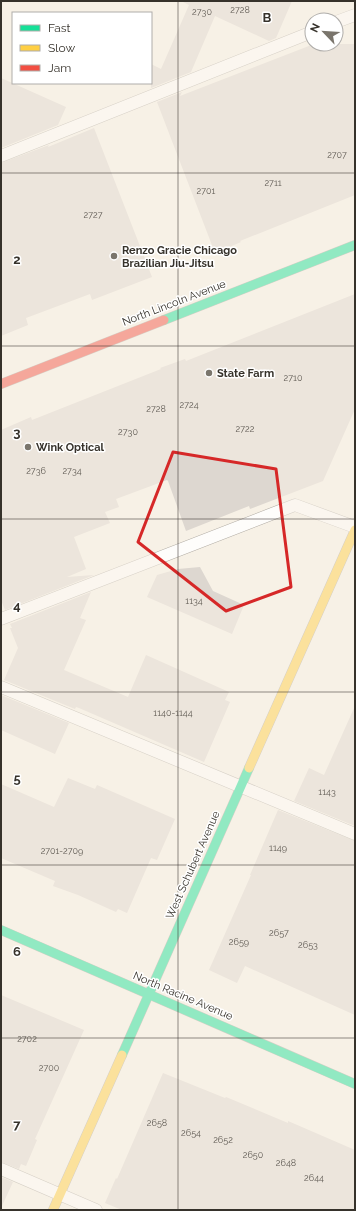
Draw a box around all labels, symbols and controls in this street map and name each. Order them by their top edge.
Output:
house number: 2728 [230,5,250,15]
house number: 2730 [192,7,212,17]
text: B [263,10,272,25]
legend [12,12,152,84]
north arrow [304,12,344,52]
text: Fast [48,21,71,35]
text: N [308,21,323,35]
text: Slow [48,41,75,55]
text: Jam [48,61,71,75]
house number: 2707 [327,150,347,160]
house number: 2711 [264,178,282,188]
house number: 2701 [197,186,216,196]
house number: 2727 [83,210,103,220]
place label: Renzo Gracie Chicago Brazilian Jiu-Jitsu [122,244,237,270]
marker: Renzo Gracie Chicago Brazilian Jiu-Jitsu [109,251,119,261]
text: 2 [13,252,21,267]
street label: North Lincoln Avenue [120,277,228,329]
place label: State Farm [217,367,274,380]
marker: State Farm [204,368,214,378]
house number: 2710 [284,373,303,383]
house number: 2724 [179,400,199,410]
house number: 2728 [146,404,166,414]
house number: 2722 [236,424,255,434]
text: 3 [13,425,21,440]
house number: 2730 [118,427,138,437]
place label: Wink Optical [36,441,105,454]
marker: Wink Optical [23,442,33,452]
house number: 2736 [26,466,46,476]
house number: 2734 [62,466,82,476]
house number: 1134 [185,596,203,606]
text: 4 [13,598,21,613]
house number: 1140-1144 [153,708,193,718]
text: 5 [13,771,21,786]
house number: 1143 [318,787,336,797]
street label: West Schubert Avenue [163,809,223,921]
house number: 1149 [269,843,287,853]
house number: 2701-2709 [41,846,83,856]
house number: 2657 [269,928,289,938]
house number: 2659 [229,937,249,947]
house number: 2653 [298,940,318,950]
text: 6 [13,944,21,959]
street label: North Racine Avenue [131,969,235,1023]
house number: 2702 [17,1034,37,1044]
house number: 2700 [39,1063,60,1073]
text: 7 [13,1117,21,1132]
house number: 2658 [147,1118,167,1128]
house number: 2654 [181,1128,201,1138]
house number: 2652 [213,1135,233,1145]
house number: 2650 [243,1150,264,1160]
house number: 2648 [276,1158,296,1168]
house number: 2644 [304,1173,324,1183]

